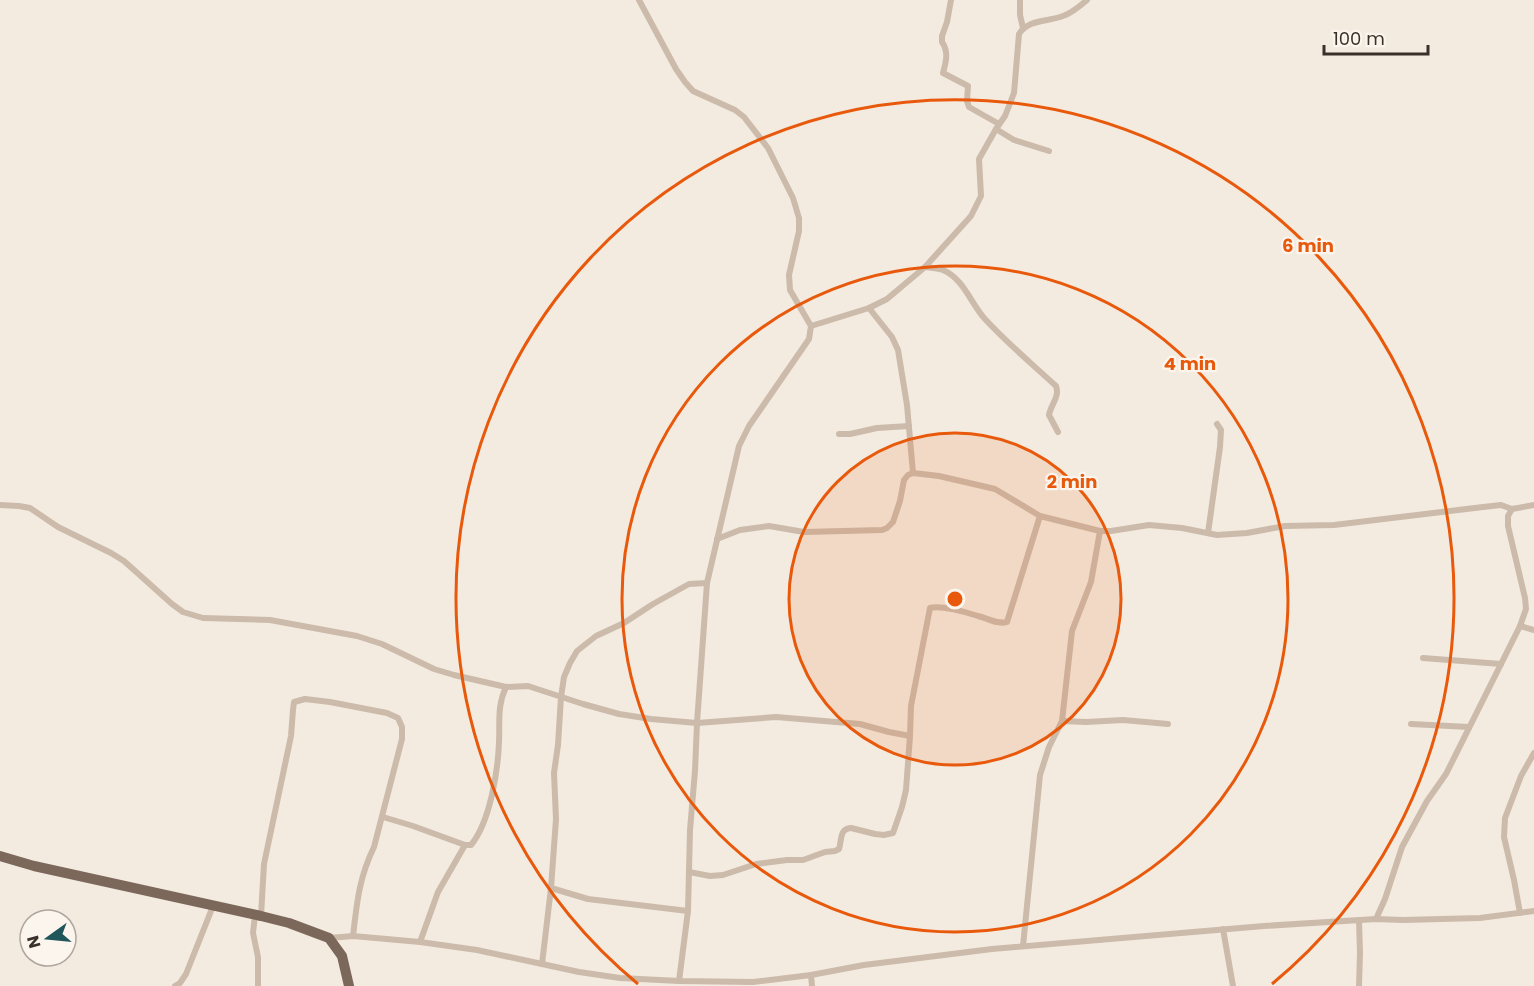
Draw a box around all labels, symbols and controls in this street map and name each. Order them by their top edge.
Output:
scale bar [1324,18,1428,56]
text: 100 m [1333,26,1385,51]
text: 6 min [1282,233,1334,258]
text: 4 min [1164,351,1216,376]
text: 2 min [1047,469,1097,494]
centre of rings [945,589,965,609]
north arrow [18,908,78,968]
text: N [21,933,47,951]

